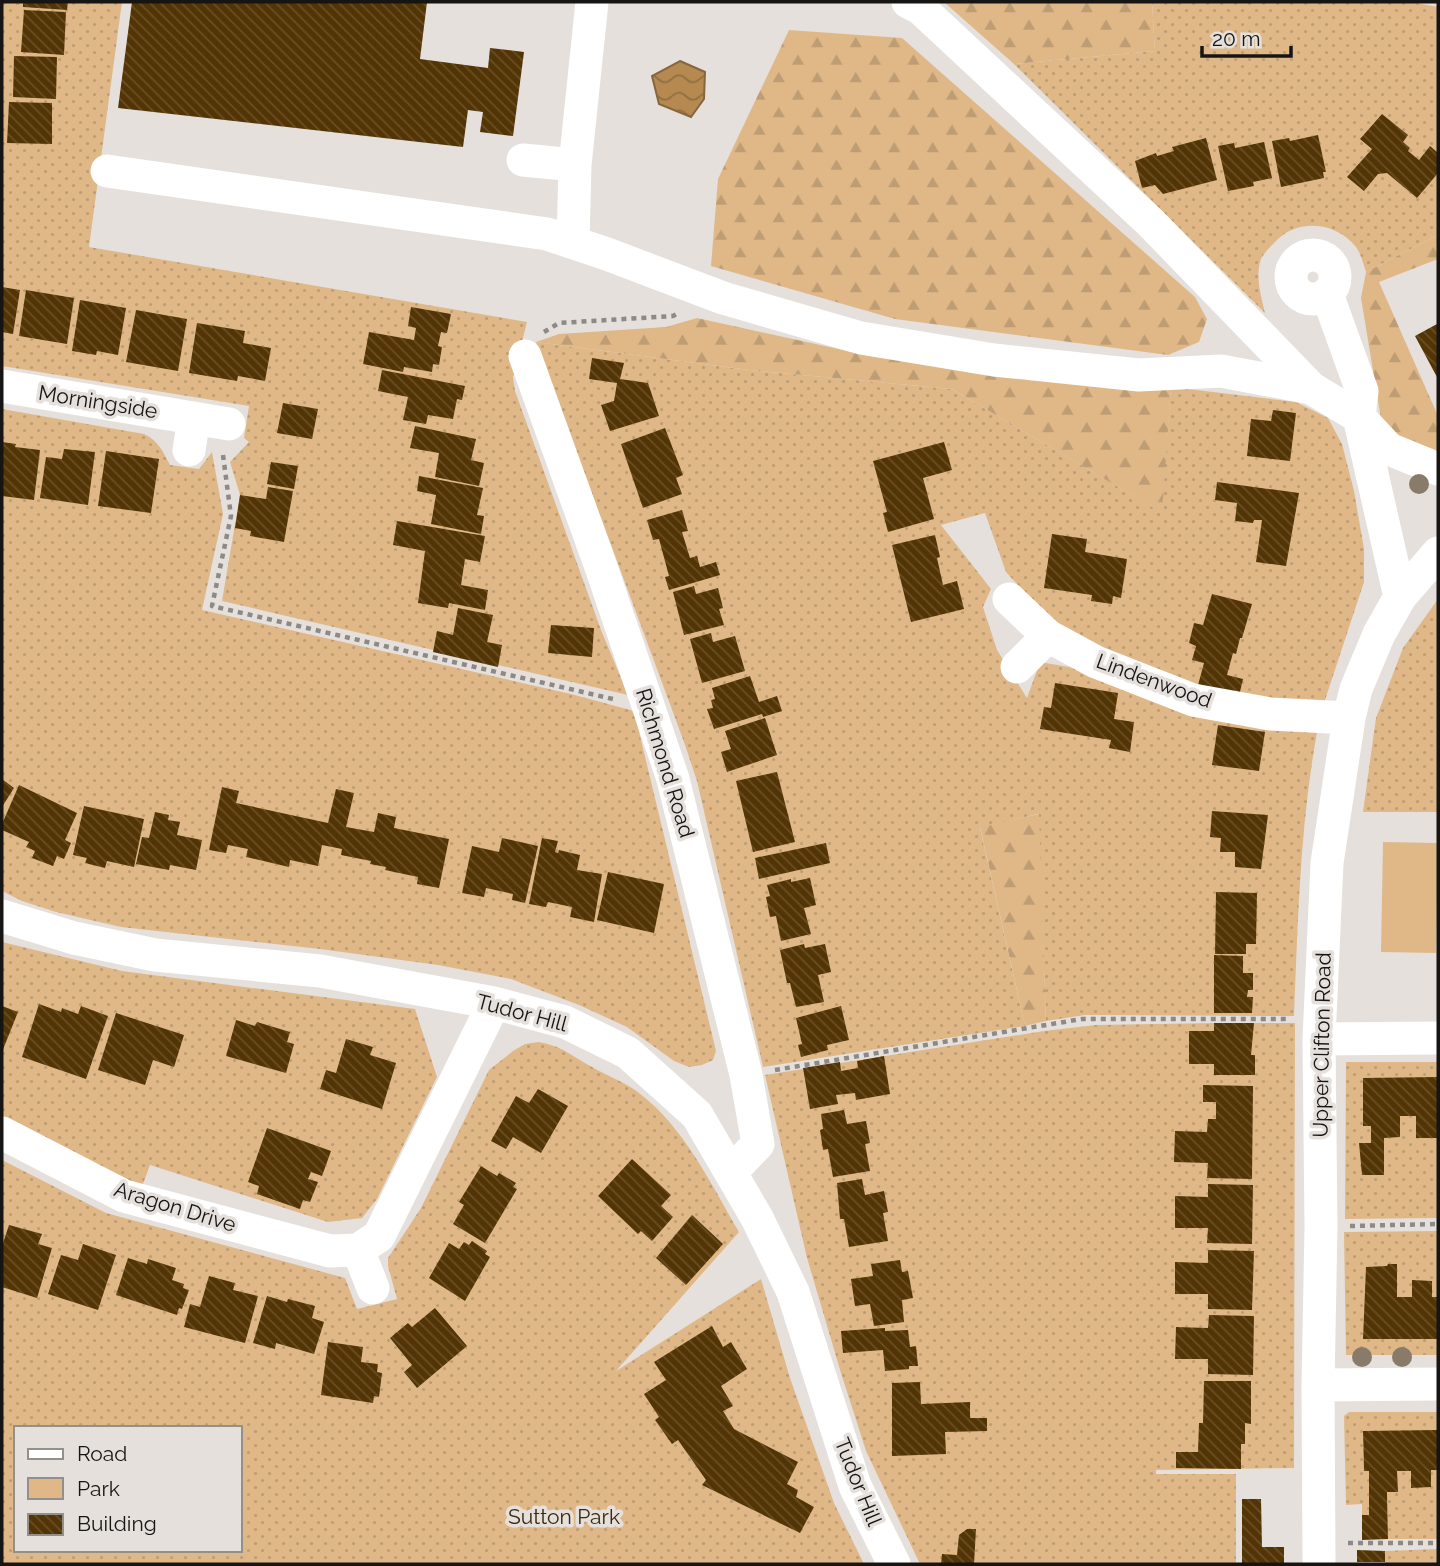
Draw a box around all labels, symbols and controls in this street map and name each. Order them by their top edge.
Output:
scale bar [1202,14,1291,58]
text: 20 m [1212,26,1260,51]
street label: Morningside [37,380,159,423]
street label: Lindenwood [1093,648,1215,713]
street label: Richmond Road [631,685,700,841]
street label: Upper Clifton Road [1307,952,1336,1138]
street label: Tudor Hill [474,988,570,1037]
street label: Aragon Drive [111,1176,239,1237]
legend [14,1426,242,1552]
street label: Tudor Hill [829,1434,888,1530]
text: Road [77,1441,127,1466]
text: Park [77,1476,120,1501]
park label: Sutton Park [508,1504,620,1529]
text: Building [77,1511,157,1536]

